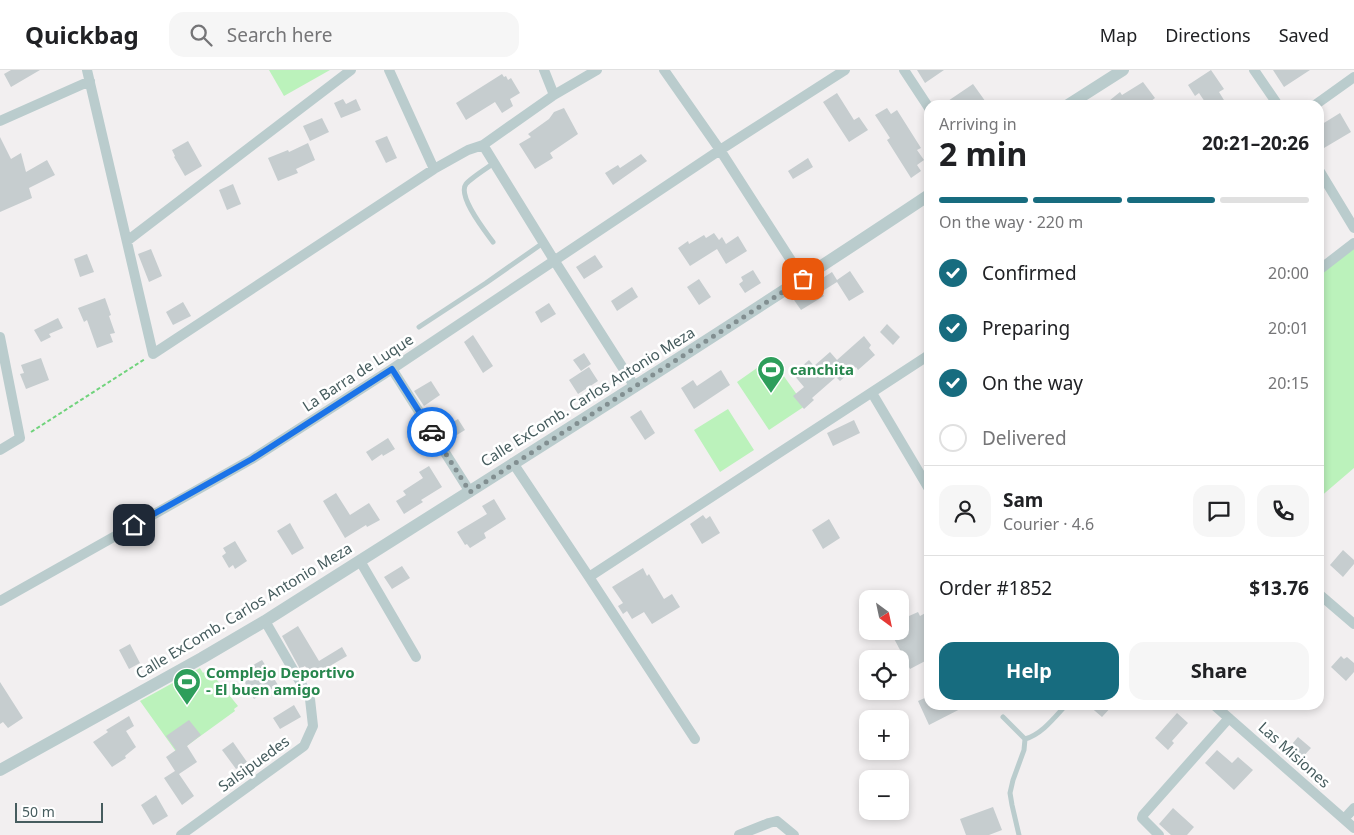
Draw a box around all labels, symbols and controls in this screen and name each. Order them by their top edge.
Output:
search box [169,12,519,57]
text: Quickbag [25,18,139,51]
icon: search [187,21,215,49]
text: Search here [227,22,332,48]
text: Map [1100,23,1137,47]
text: Directions [1165,23,1251,47]
text: Saved [1279,23,1329,47]
text: Arriving in [939,113,1017,135]
text: 20:21–20:26 [1202,130,1309,156]
text: 2 min [939,132,1027,175]
text: On the way · 220 m [939,211,1083,233]
pin [782,258,824,300]
icon: check [939,259,967,287]
text: Confirmed [982,260,1077,286]
text: 20:00 [1268,262,1309,284]
icon: bag [789,265,817,293]
icon: check [939,314,967,342]
text: Preparing [982,315,1070,341]
text: 20:01 [1268,317,1309,339]
street label: Calle ExComb. Carlos Antonio Meza [477,322,698,471]
street label: La Barra de Luque [298,329,417,416]
sports icon: canchita [756,355,786,394]
place label: canchita [790,359,854,379]
icon: check [939,369,967,397]
text: On the way [982,370,1083,396]
text: 20:15 [1268,372,1309,394]
courier [407,407,457,457]
icon: car [418,418,446,446]
text: Delivered [982,425,1067,451]
button: person [939,485,991,537]
button: chat [1193,485,1245,537]
button: phone [1257,485,1309,537]
text: Sam [1003,487,1043,513]
pin [113,504,155,546]
icon: home [120,511,148,539]
text: Courier · 4.6 [1003,513,1094,535]
street label: Calle ExComb. Carlos Antonio Meza [132,537,355,683]
text: Order #1852 [939,575,1052,601]
text: $13.76 [1249,575,1309,601]
north arrow [859,590,909,640]
map controls [859,590,909,820]
button: Help [939,642,1119,700]
button: Share [1129,642,1309,700]
button: locate [859,650,909,700]
place label: Complejo Deportivo - El buen amigo [206,662,355,699]
sports icon: Complejo Deportivo - El buen amigo [172,667,202,706]
button: + [859,710,909,760]
street label: Las Misiones [1255,717,1335,792]
street label: Salsipuedes [214,731,293,796]
button: − [859,770,909,820]
scale bar [15,800,102,823]
text: 50 m [22,802,55,821]

